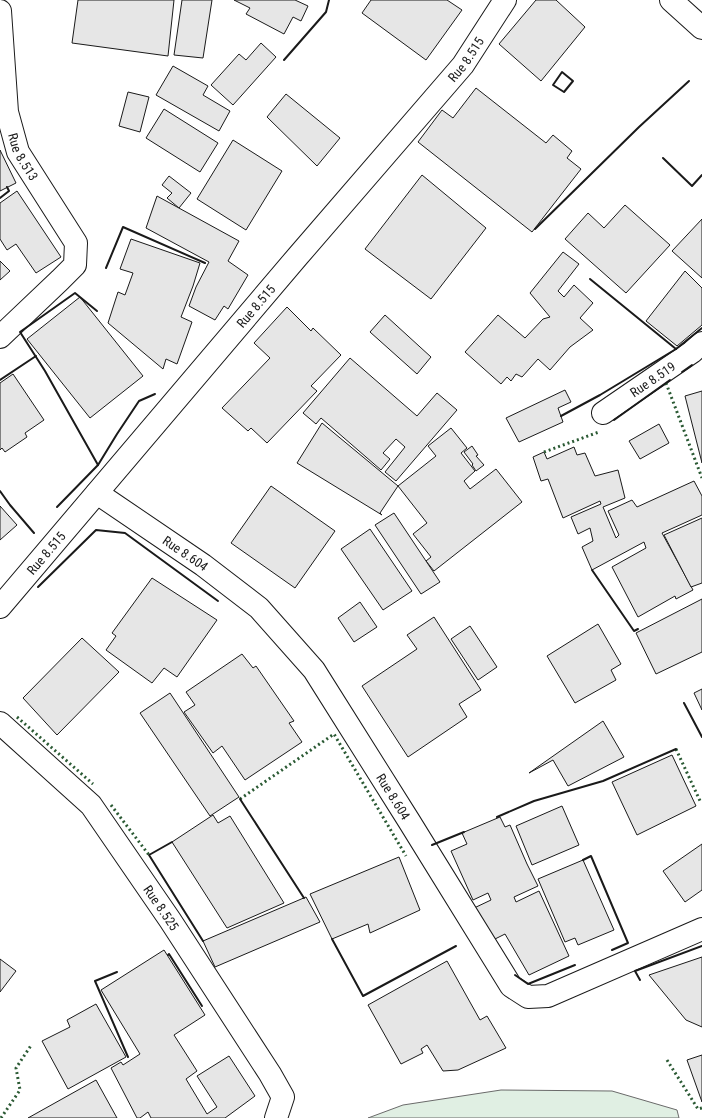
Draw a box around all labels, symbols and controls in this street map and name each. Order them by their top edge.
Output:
street label: Rue 8.515 [445,34,487,85]
street label: Rue 8.513 [6,131,42,183]
street label: Rue 8.515 [233,281,278,330]
street label: Rue 8.519 [627,358,678,400]
street label: Rue 8.515 [24,528,68,577]
street label: Rue 8.604 [160,532,212,574]
street label: Rue 8.604 [374,771,414,823]
street label: Rue 8.525 [141,882,182,933]

